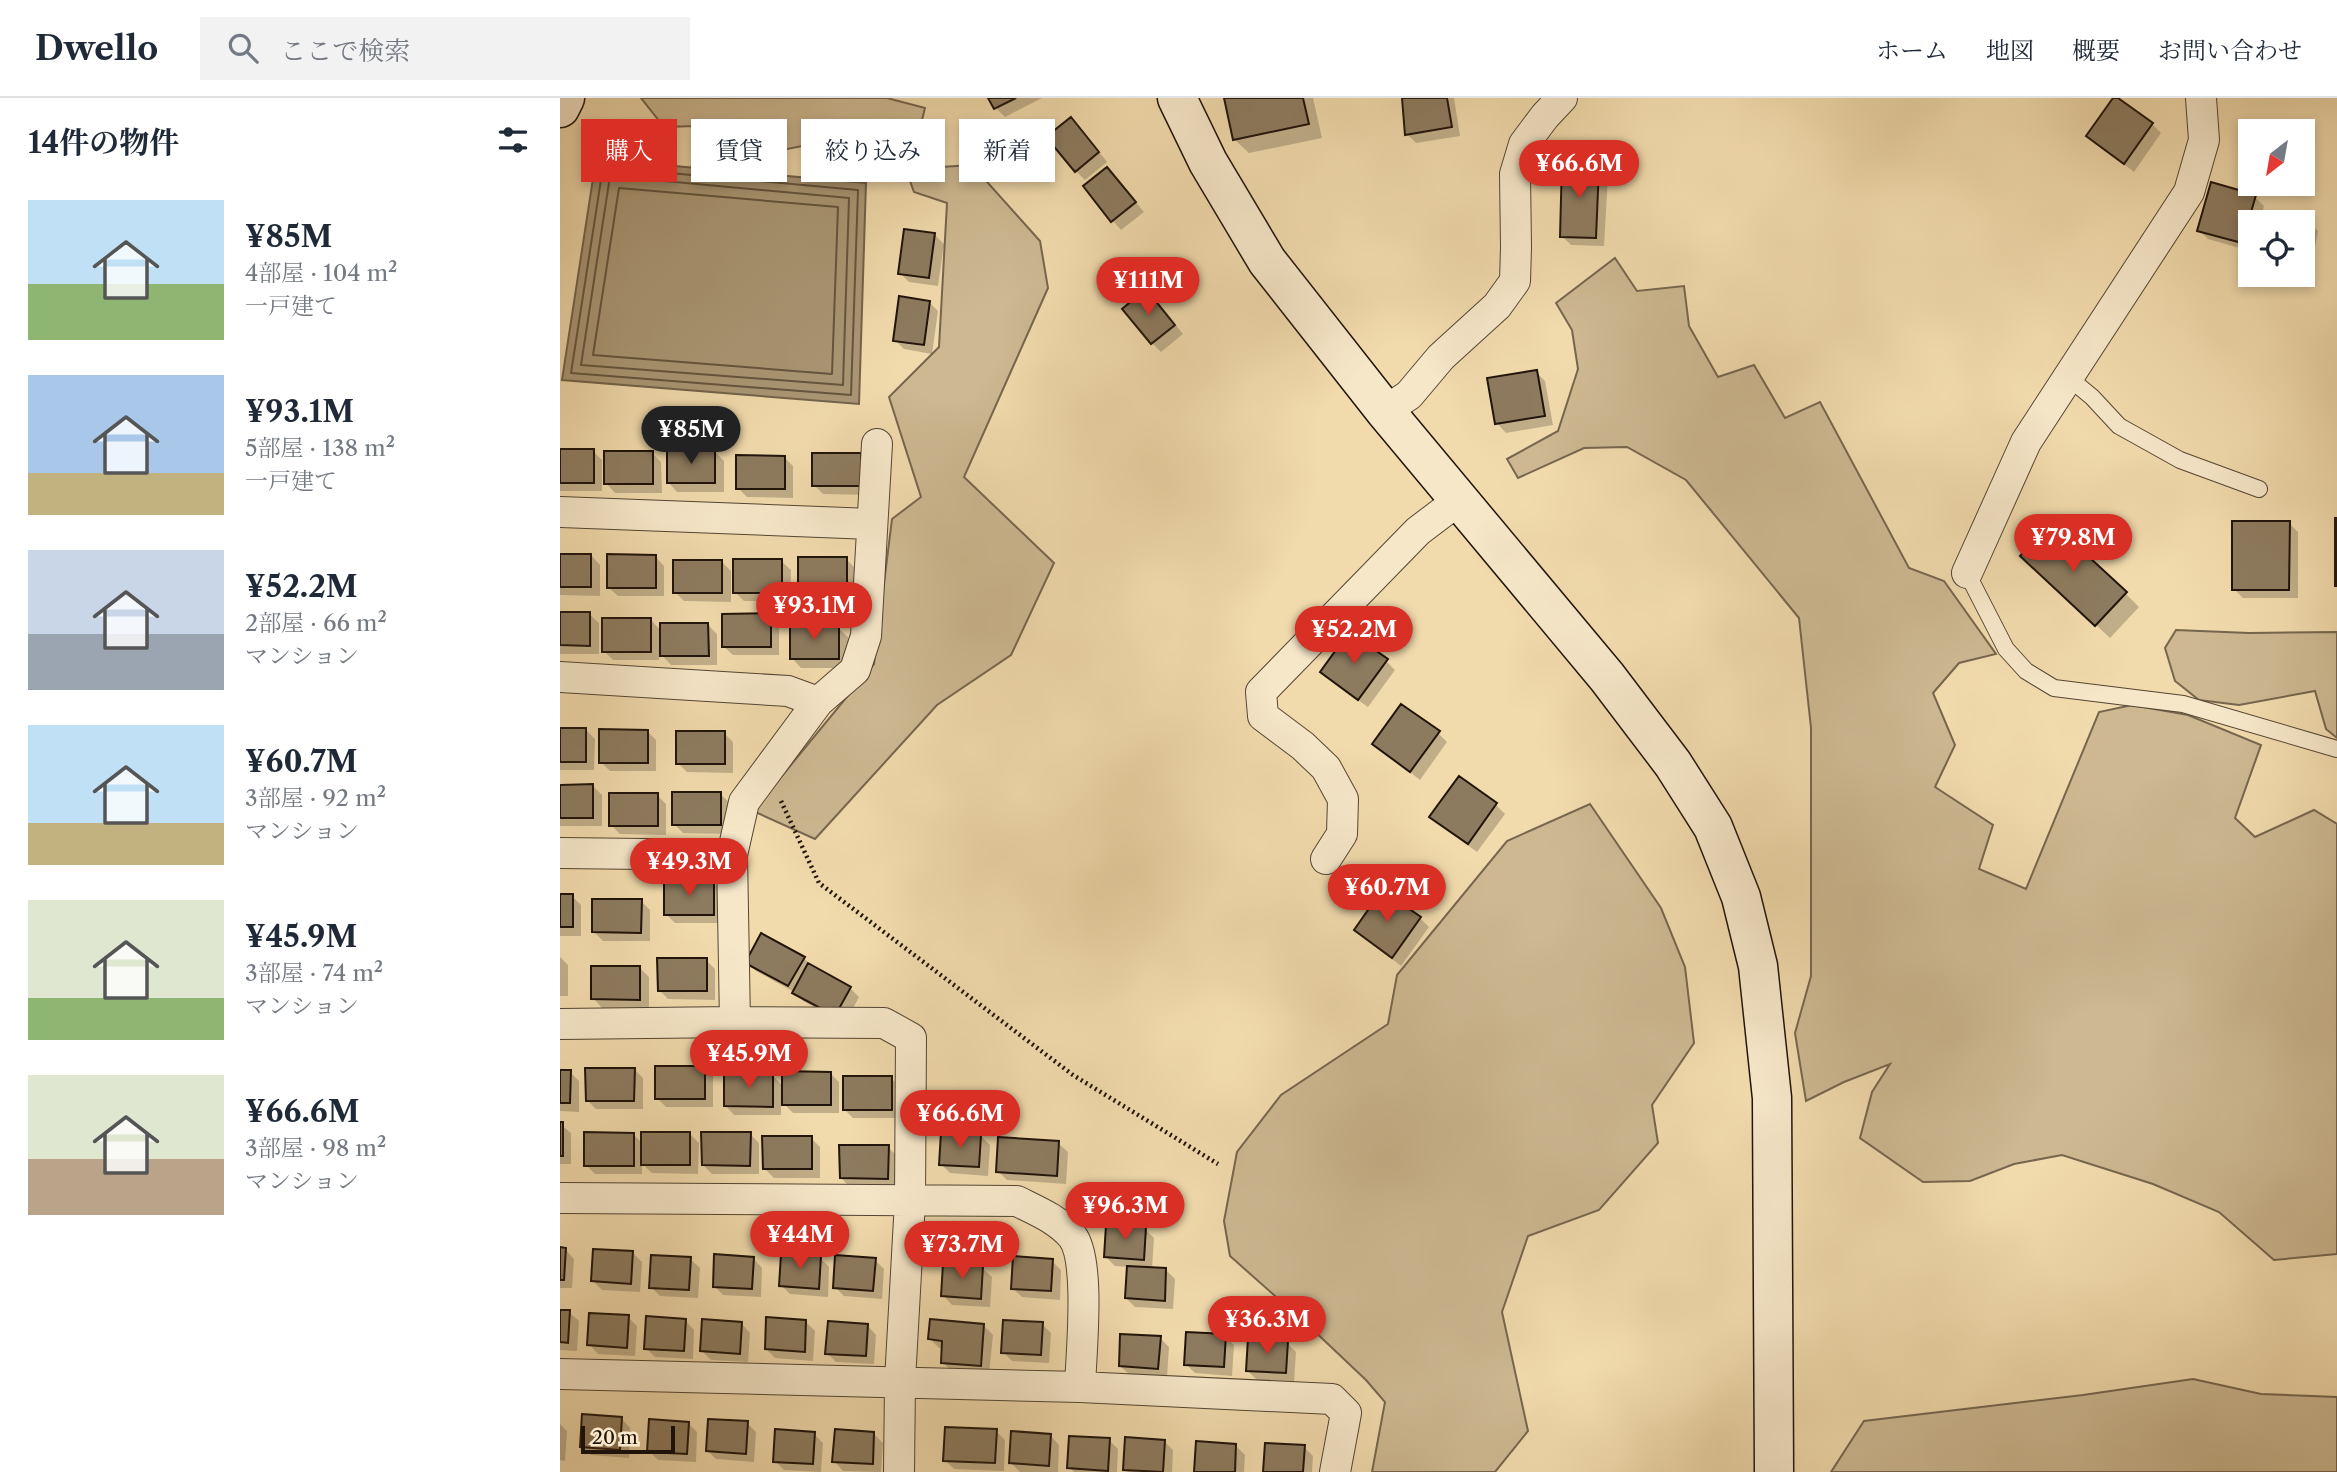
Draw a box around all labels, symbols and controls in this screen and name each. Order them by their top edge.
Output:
search box [200,17,690,80]
text: Dwello [35,28,158,69]
icon: search [224,29,262,67]
text: ここで検索 [280,35,410,67]
text: ホーム [1876,36,1948,65]
text: 地図 [1986,36,2034,65]
text: 概要 [2072,36,2120,65]
text: お問い合わせ [2158,36,2302,65]
chip: 購入 [581,119,677,182]
chip: 賃貸 [691,119,787,182]
chip: 絞り込み [801,119,945,182]
chip: 新着 [959,119,1055,182]
north arrow [2238,119,2315,196]
map controls [2238,119,2315,287]
icon: filters [494,121,532,159]
text: 14件の物件 [28,124,179,161]
pin: ¥66.6M [1522,140,1636,200]
text: ¥66.6M [1535,149,1623,177]
button: locate [2238,210,2315,287]
text: ¥85M [245,218,332,255]
icon: home [84,228,168,312]
pin: ¥111M [1099,258,1197,317]
text: 4部屋 · 104 m² [245,259,398,287]
text: ¥111M [1112,266,1184,294]
text: 一戸建て [245,292,337,320]
text: ¥93.1M [245,393,354,430]
icon: home [84,403,168,487]
pin: ¥85M [650,406,732,466]
text: ¥85M [657,415,725,443]
text: 5部屋 · 138 m² [245,434,395,462]
text: 一戸建て [245,467,337,495]
pin: ¥79.8M [2016,514,2130,574]
text: ¥79.8M [2030,523,2116,551]
text: ¥52.2M [245,568,358,605]
icon: home [84,578,168,662]
pin: ¥93.1M [757,582,871,642]
text: ¥93.1M [772,591,856,619]
pin: ¥52.2M [1297,606,1411,666]
text: 2部屋 · 66 m² [245,609,387,637]
text: ¥52.2M [1311,615,1397,643]
text: マンション [245,642,359,670]
text: ¥60.7M [245,743,358,780]
icon: home [84,753,168,837]
text: 3部屋 · 92 m² [245,784,386,812]
text: マンション [245,817,359,845]
pin: ¥49.3M [632,838,746,898]
text: ¥49.3M [646,847,732,875]
pin: ¥60.7M [1330,864,1444,924]
text: ¥60.7M [1344,873,1430,901]
text: ¥45.9M [245,918,357,955]
icon: home [84,928,168,1012]
text: 3部屋 · 74 m² [245,959,383,987]
text: マンション [245,992,359,1020]
pin: ¥45.9M [692,1030,806,1090]
text: ¥45.9M [706,1039,792,1067]
pin: ¥66.6M [903,1090,1017,1150]
text: ¥66.6M [245,1093,360,1130]
text: ¥66.6M [916,1099,1004,1127]
icon: home [84,1103,168,1187]
text: 3部屋 · 98 m² [245,1134,386,1162]
text: マンション [245,1167,359,1195]
pin: ¥96.3M [1068,1182,1182,1242]
text: ¥96.3M [1081,1191,1169,1219]
pin: ¥44M [759,1212,841,1271]
text: ¥44M [766,1220,834,1248]
pin: ¥73.7M [905,1222,1019,1281]
text: ¥73.7M [920,1230,1004,1258]
pin: ¥36.3M [1210,1296,1324,1356]
text: ¥36.3M [1224,1305,1310,1333]
scale bar [581,1423,676,1455]
text: 20 m [592,1426,638,1449]

